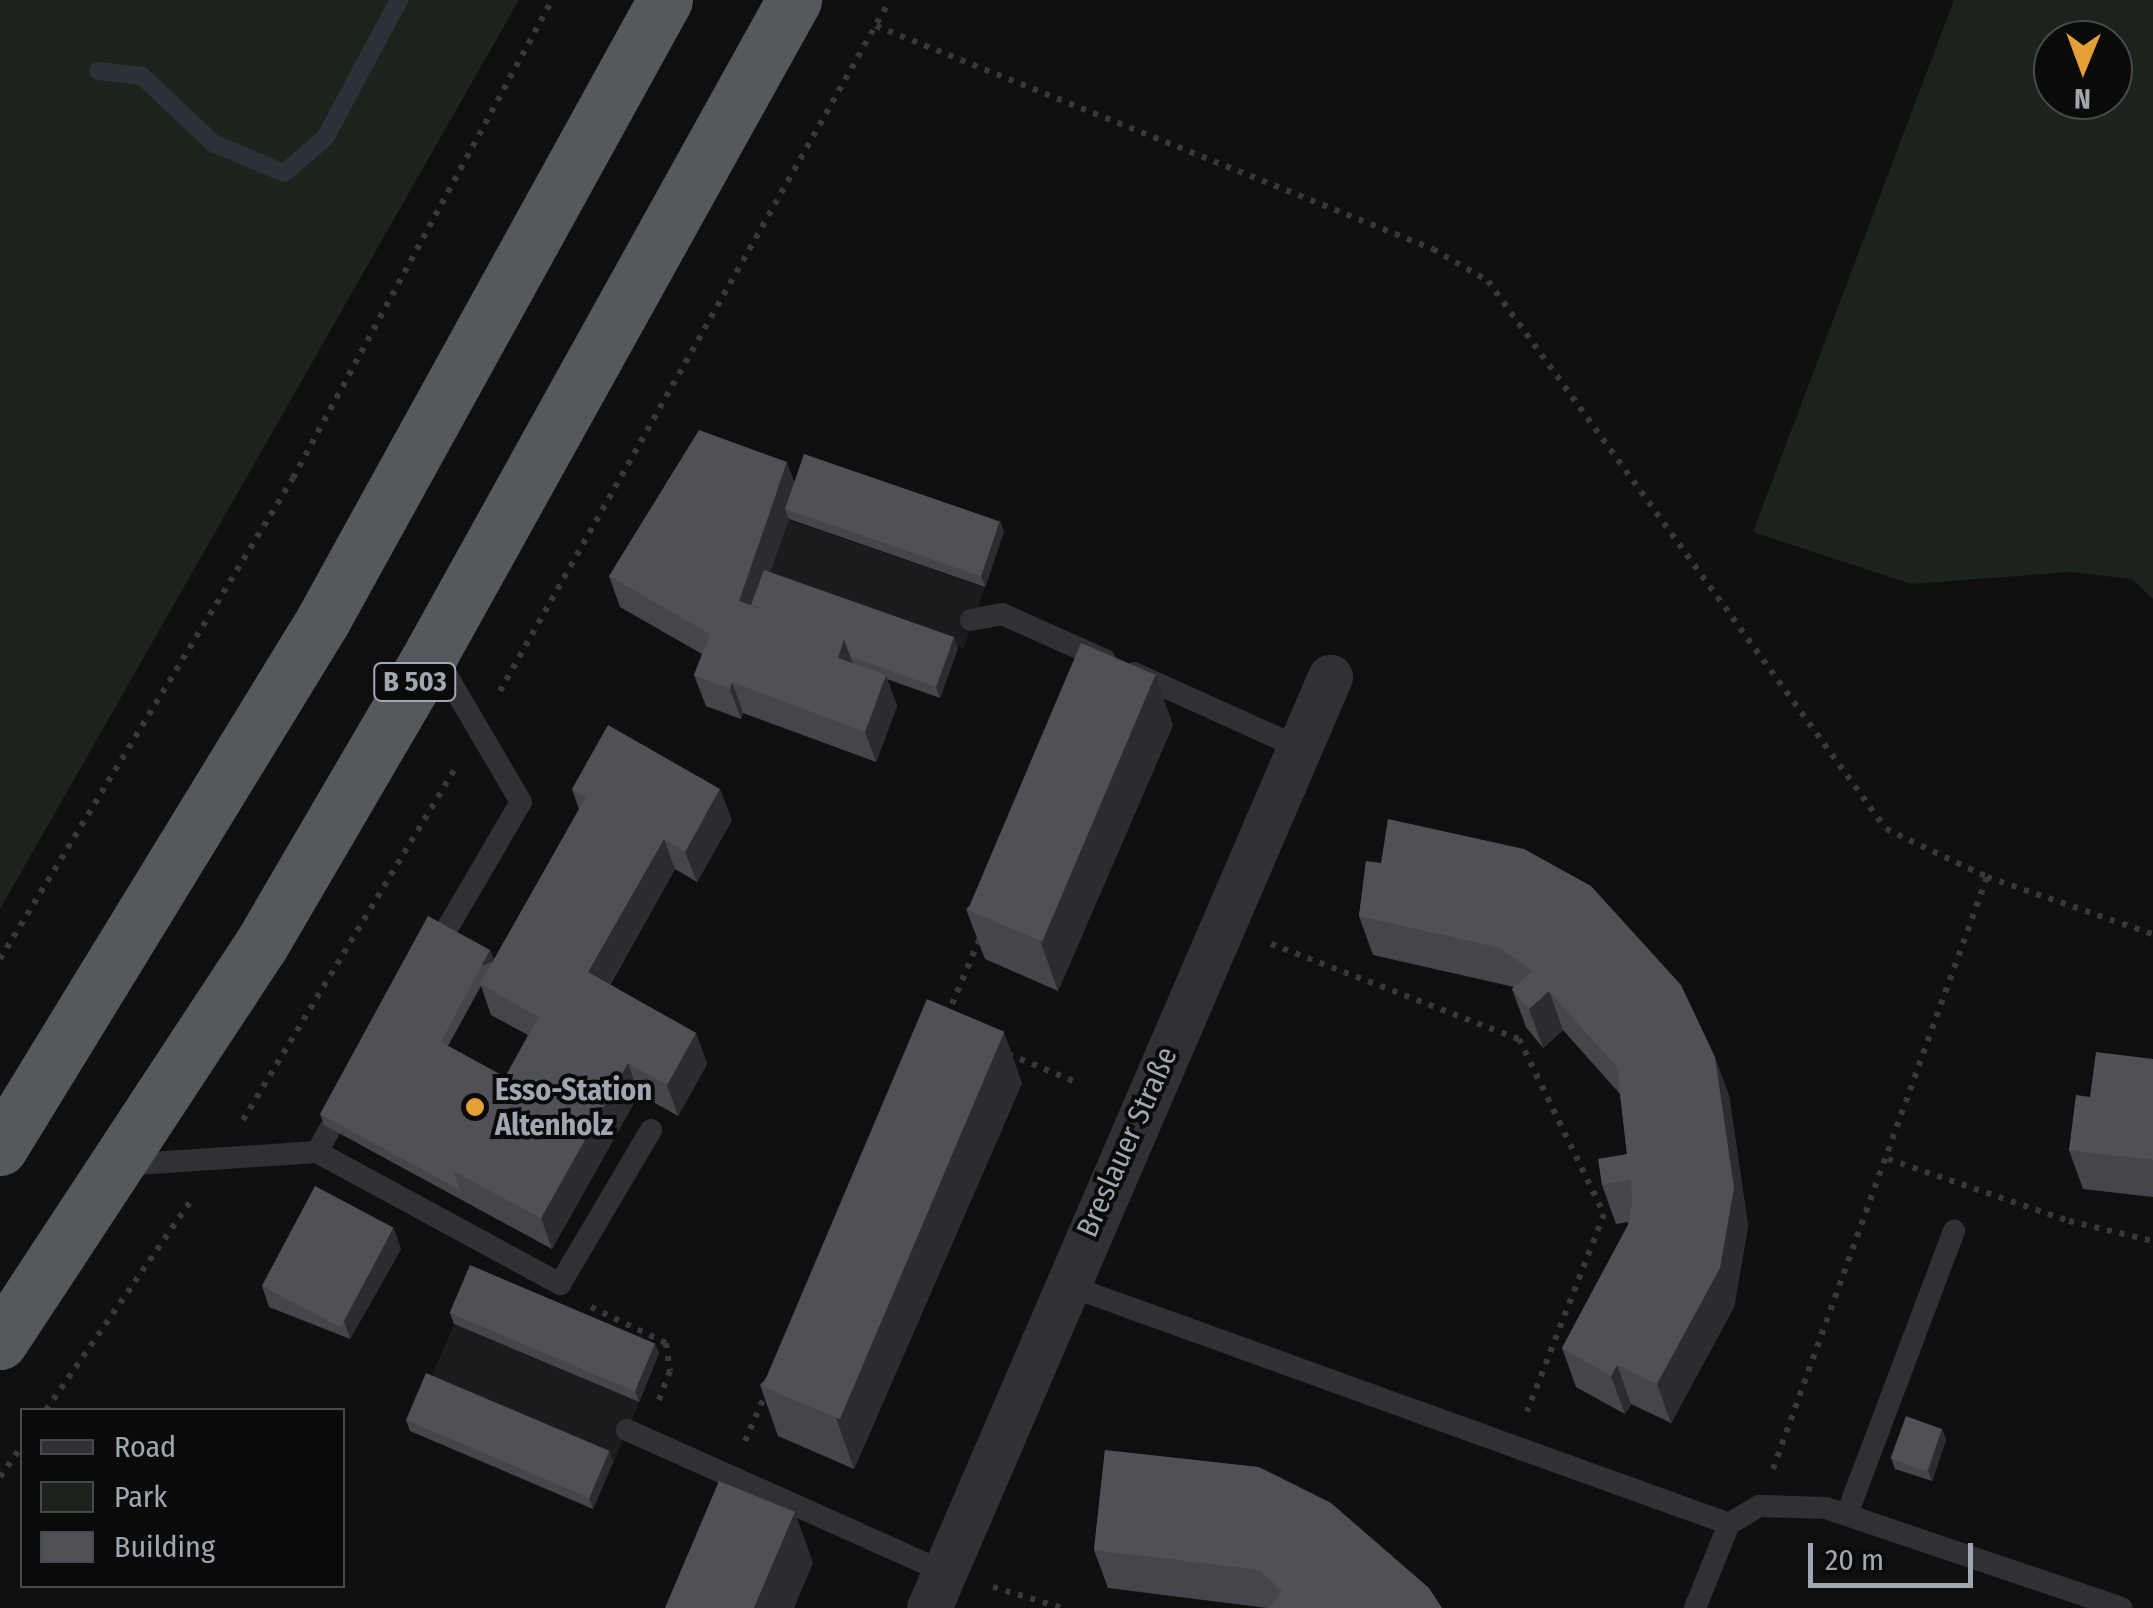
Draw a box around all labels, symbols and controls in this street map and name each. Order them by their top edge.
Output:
north arrow [2033,20,2133,120]
text: N [2074,82,2091,115]
road number: B 503 [372,659,458,705]
street label: Breslauer Straße [1069,1042,1185,1242]
place label: Esso-Station Altenholz [495,1072,652,1142]
marker: Esso-Station Altenholz [464,1096,486,1118]
legend [20,1408,345,1588]
text: Road [114,1429,176,1465]
text: Park [114,1479,167,1515]
scale bar [1813,1523,1978,1585]
text: Building [114,1529,215,1565]
text: 20 m [1825,1542,1884,1578]

